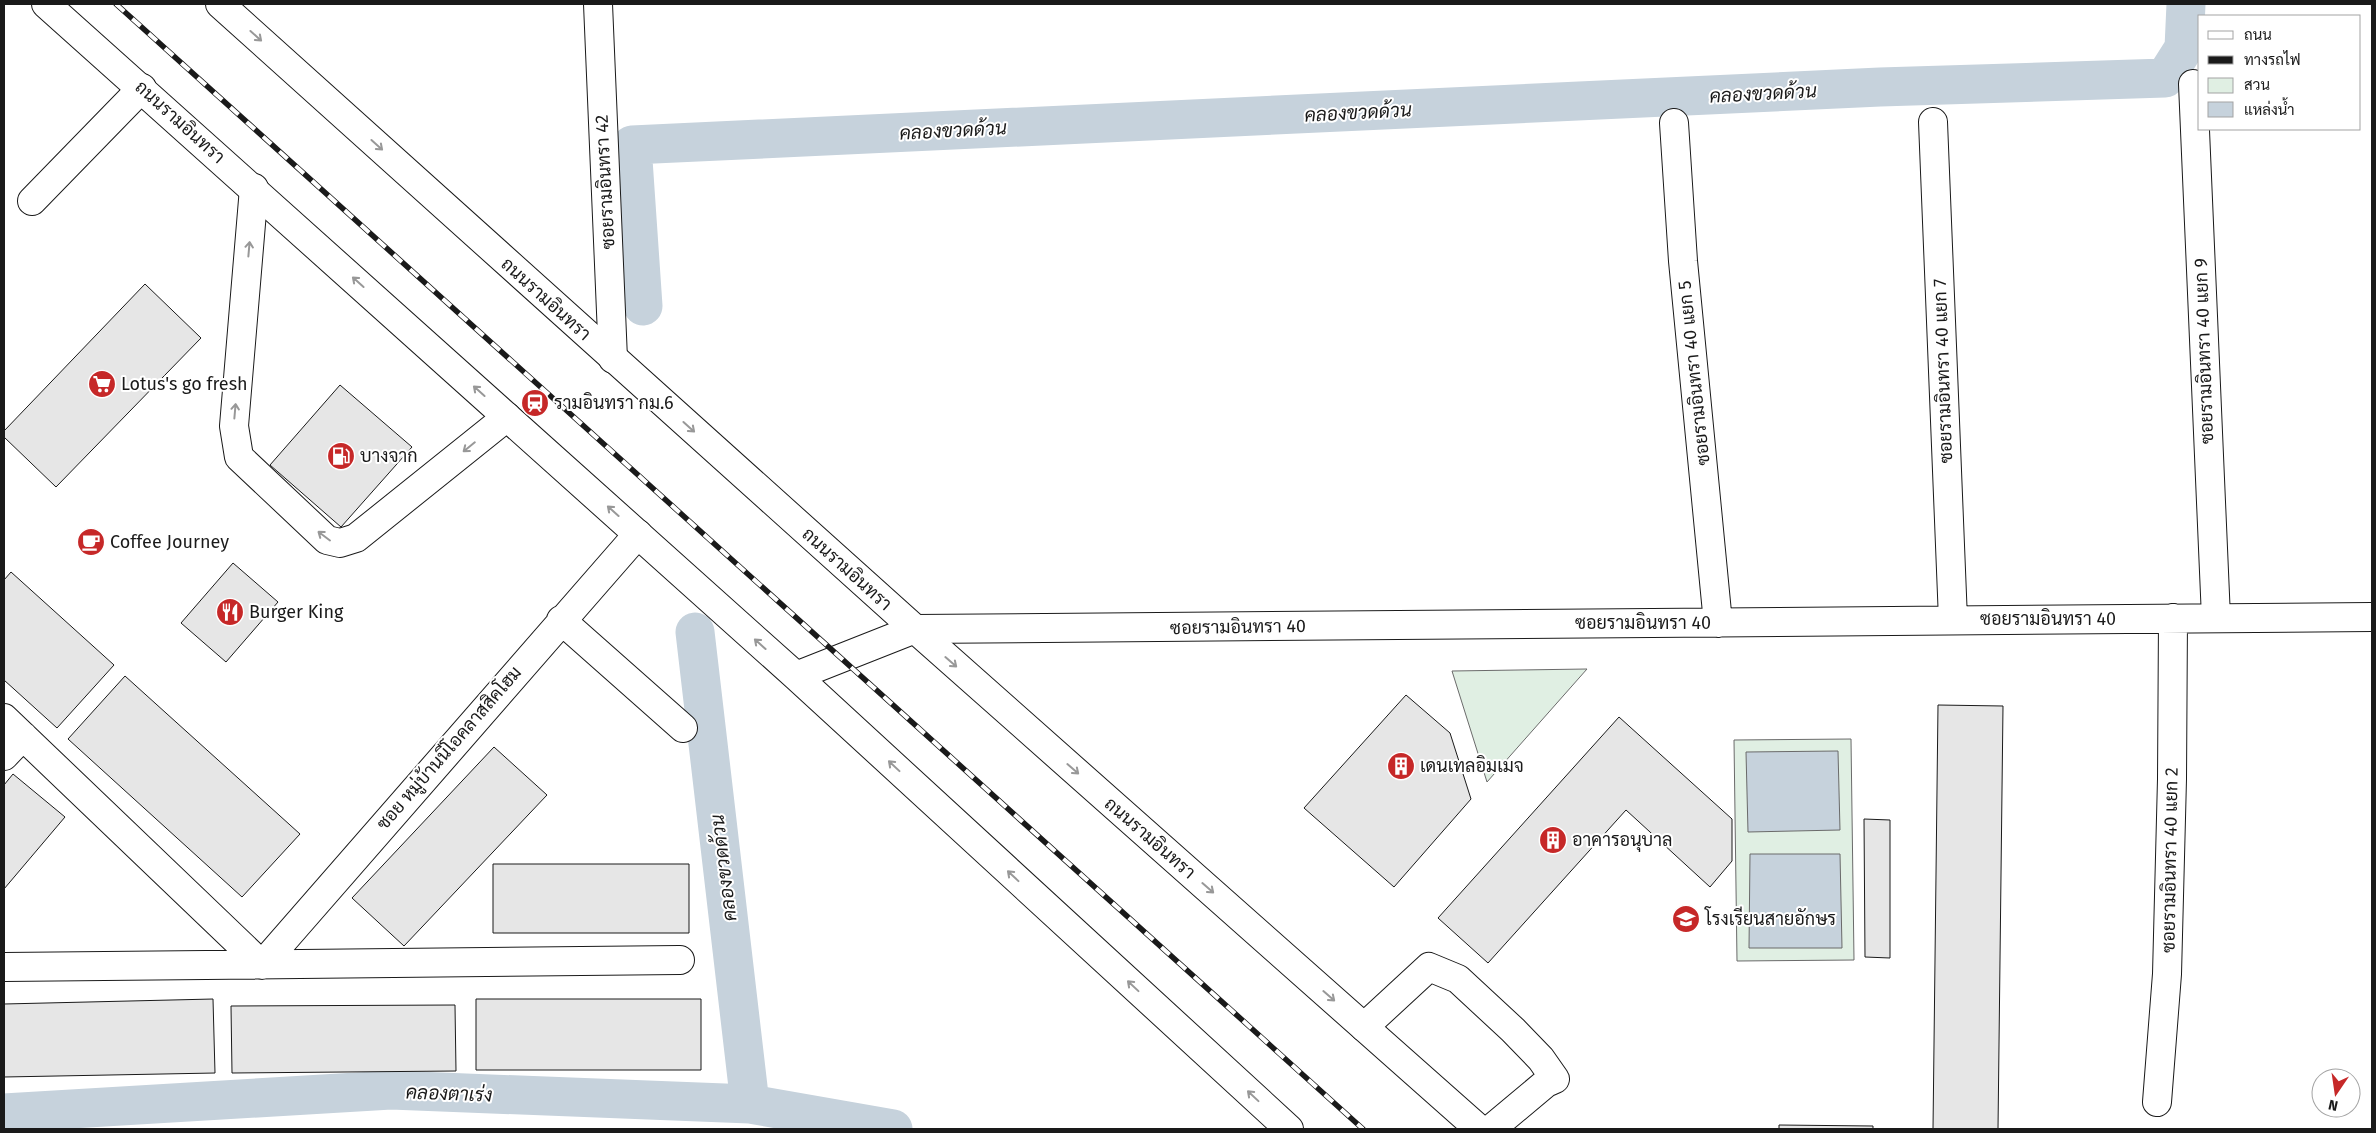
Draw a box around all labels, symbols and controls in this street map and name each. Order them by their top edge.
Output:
legend [2198,15,2361,130]
text: ถนน [2244,26,2272,44]
one-way arrow [249,30,262,42]
text: ทางรถไฟ [2244,50,2301,69]
street label: ถนนรามอินทรา [131,76,229,168]
text: สวน [2244,76,2270,94]
water label: คลองขวดด้วน [1709,79,1817,108]
text: แหล่งน้ำ [2244,97,2295,119]
water label: คลองขวดด้วน [1304,98,1412,127]
street label: ซอยรามอินทรา 42 [590,114,620,250]
water label: คลองขวดด้วน [899,116,1007,145]
one-way arrow [370,140,383,151]
one-way arrow [244,241,254,257]
street label: ถนนรามอินทรา [497,253,595,345]
street label: ซอยรามอินทรา 40 แยก 9 [2190,258,2218,444]
one-way arrow [352,276,365,288]
street label: ซอยรามอินทรา 40 แยก 7 [1929,278,1957,464]
street label: ซอยรามอินทรา 40 แยก 5 [1673,279,1715,467]
supermarket icon: Lotus's go fresh [87,369,117,399]
place label: Lotus's go fresh [121,373,248,395]
one-way arrow [473,385,486,397]
station icon: รามอินทรา กม.6 [520,388,550,418]
place label: รามอินทรา กม.6 [554,392,674,414]
one-way arrow [231,403,240,419]
one-way arrow [682,421,695,433]
fuel station icon: บางจาก [326,441,356,471]
one-way arrow [463,441,476,452]
place label: บางจาก [360,445,418,467]
one-way arrow [606,506,619,517]
street label: ถนนรามอินทรา [798,523,896,615]
cafe icon: Coffee Journey [76,527,106,557]
place label: Coffee Journey [110,531,229,553]
one-way arrow [317,531,331,541]
restaurant icon: Burger King [215,597,245,627]
place label: Burger King [249,601,344,623]
street label: ซอยรามอินทรา 40 [1980,608,2116,630]
street label: ซอยรามอินทรา 40 [1575,612,1711,634]
street label: ซอยรามอินทรา 40 [1170,615,1306,639]
one-way arrow [753,638,766,650]
one-way arrow [945,656,958,667]
street label: ซอย หมู่บ้านนีโอคลาสสิคโฮม [370,660,528,836]
building icon: เดนเทลอิมเมจ [1386,751,1416,781]
place label: เดนเทลอิมเมจ [1420,755,1524,777]
one-way arrow [887,761,900,772]
one-way arrow [1066,763,1079,775]
street label: ซอยรามอินทรา 40 แยก 2 [2157,767,2183,953]
street label: ถนนรามอินทรา [1100,793,1200,883]
water label: คลองขวดด้วน [706,813,741,923]
building icon: อาคารอนุบาล [1538,825,1568,855]
place label: อาคารอนุบาล [1572,829,1672,852]
one-way arrow [1007,870,1020,882]
one-way arrow [1201,883,1214,894]
school or university icon: โรงเรียนสายอักษร [1671,904,1701,934]
place label: โรงเรียนสายอักษร [1704,906,1836,930]
one-way arrow [1127,980,1139,992]
one-way arrow [1323,990,1336,1002]
north arrow [2311,1068,2361,1118]
water label: คลองตาเร่ง [405,1080,493,1107]
one-way arrow [1246,1090,1259,1102]
text: N [2327,1096,2340,1115]

